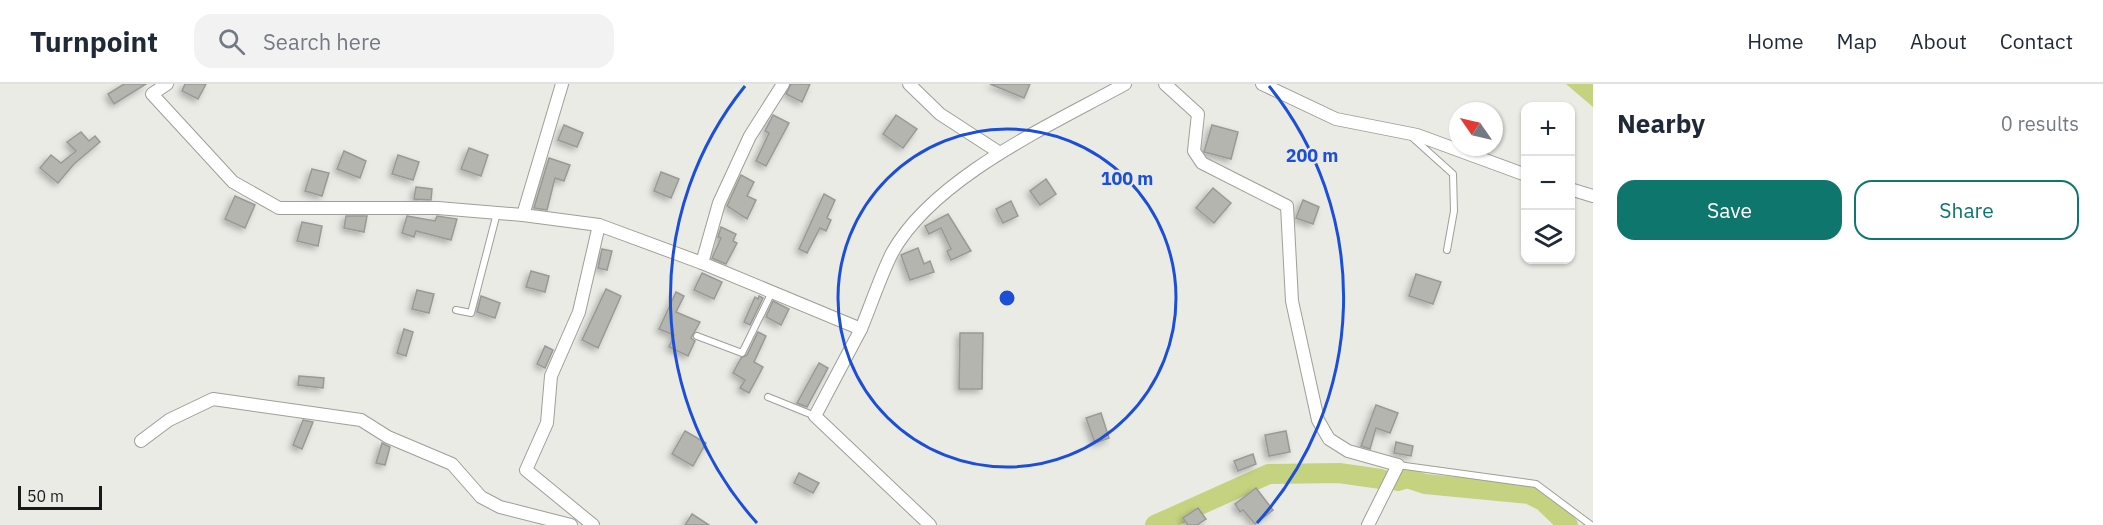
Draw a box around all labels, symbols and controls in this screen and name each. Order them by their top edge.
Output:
search box [194,14,614,68]
text: Turnpoint [30,23,158,60]
icon: search [215,25,248,58]
text: Search here [263,27,381,56]
text: Home [1747,27,1804,55]
text: Map [1837,27,1877,55]
text: About [1910,27,1967,55]
text: Contact [2000,27,2073,55]
north arrow [1449,102,1503,156]
map controls [1521,102,1575,264]
button: + [1521,102,1575,156]
text: Nearby [1617,106,1705,140]
text: 0 results [2001,110,2079,137]
text: 200 m [1286,144,1338,167]
button: − [1521,156,1575,210]
text: 100 m [1101,167,1153,190]
button: Save [1617,180,1842,240]
button: Share [1854,180,2079,240]
button: layers [1521,210,1575,264]
centre of rings [997,288,1017,308]
scale bar [18,483,102,510]
text: 50 m [27,486,64,506]

